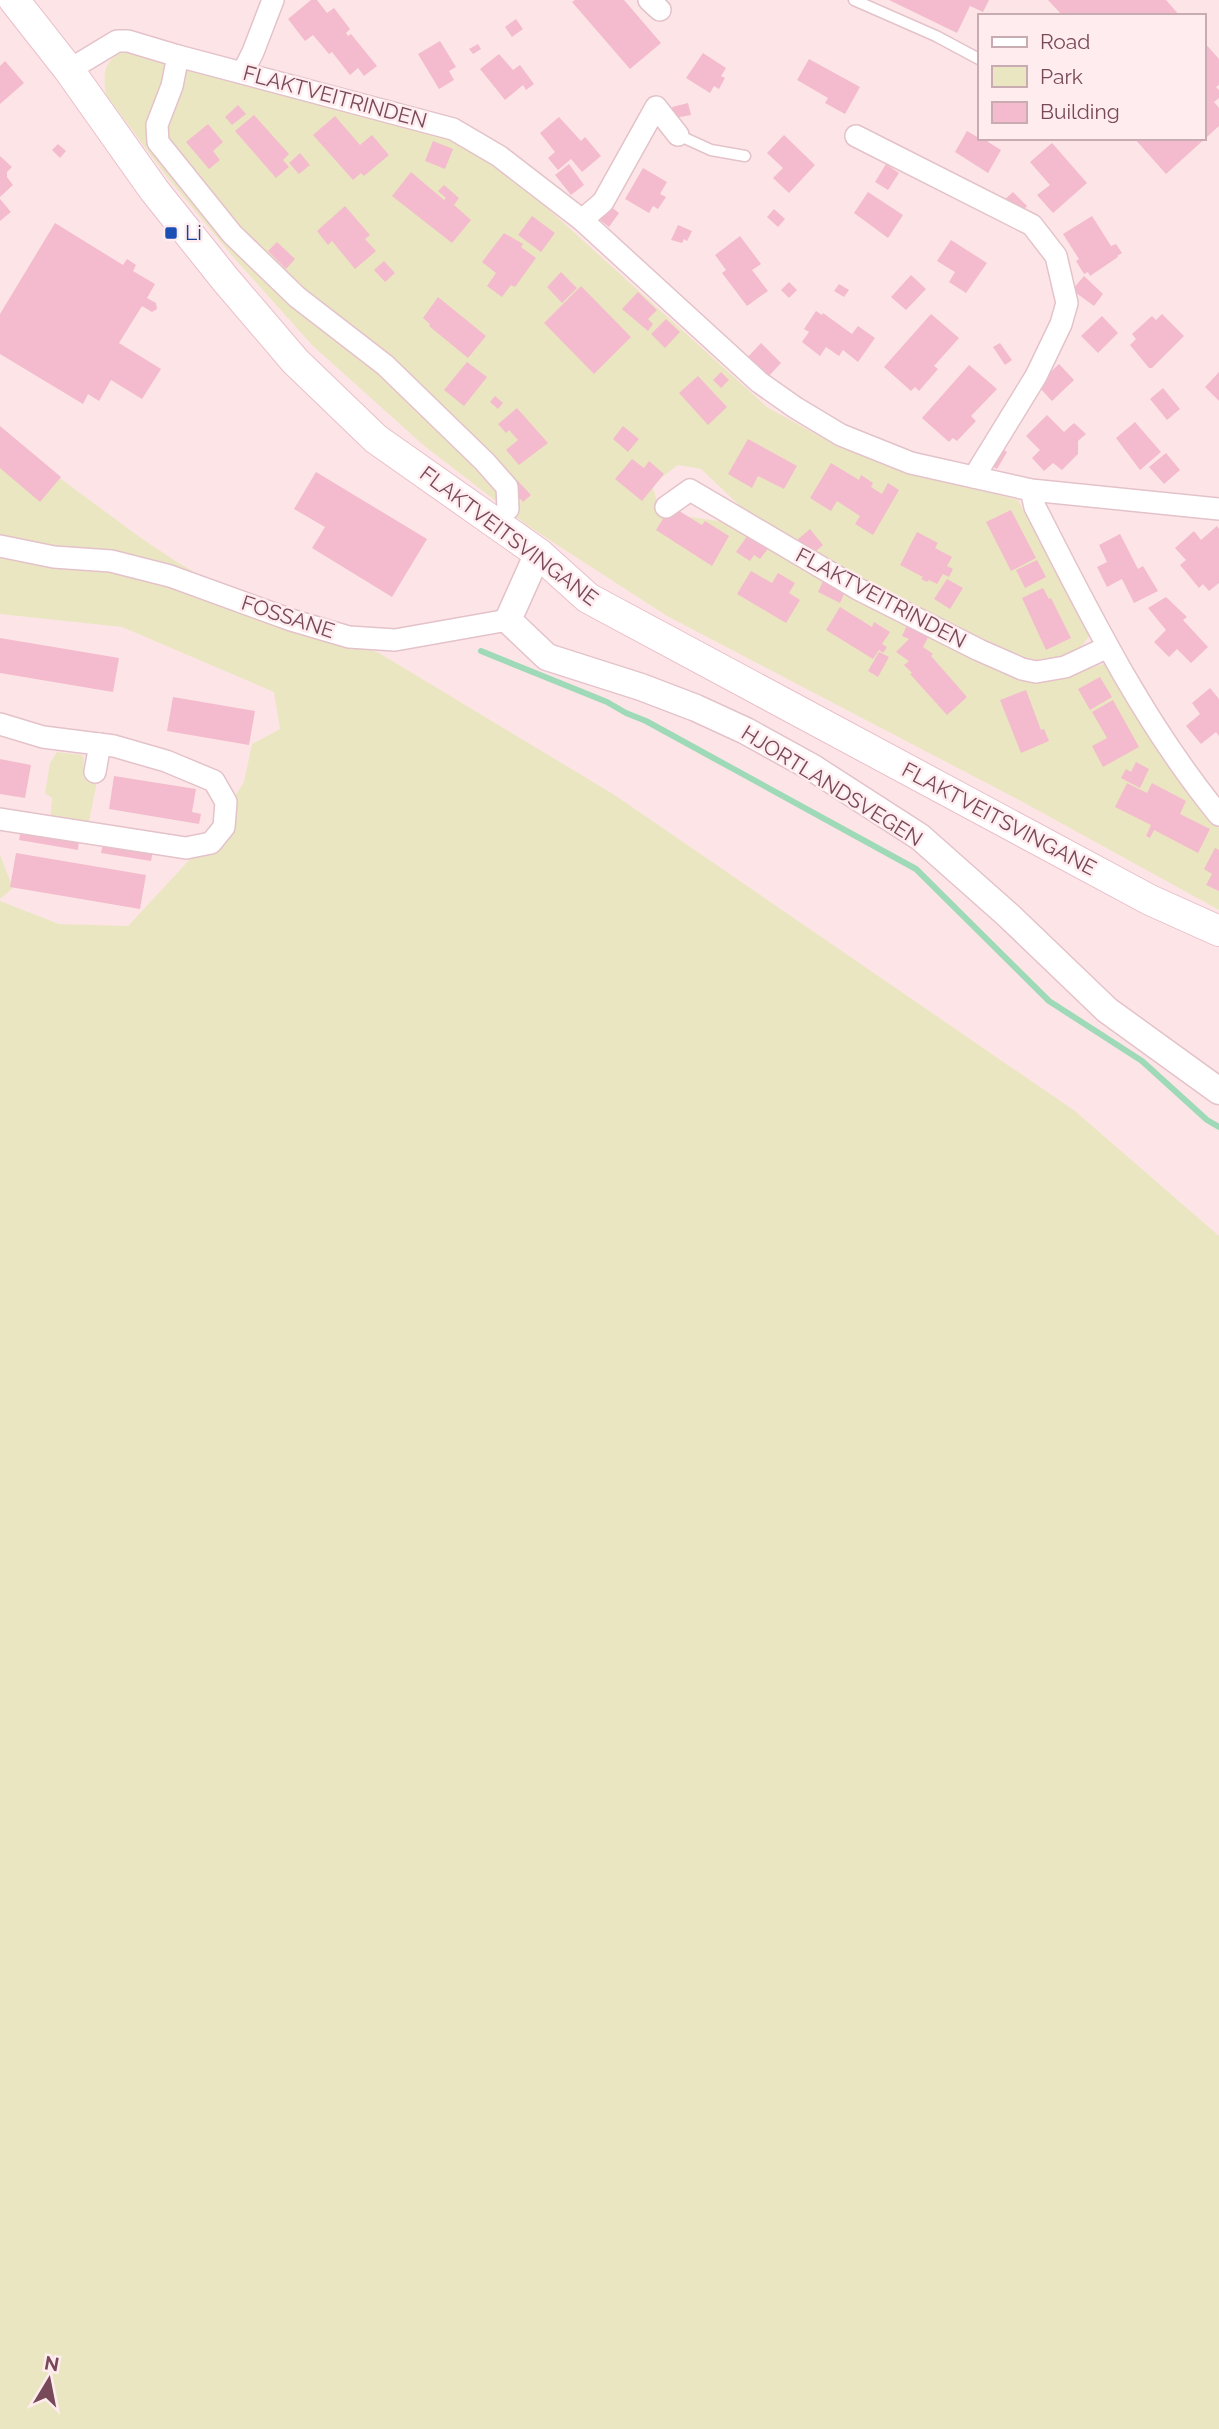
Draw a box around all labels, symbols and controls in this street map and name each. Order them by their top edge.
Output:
legend [978,14,1205,140]
text: Road [1040,29,1090,54]
street label: FLAKTVEITRINDEN [240,60,430,133]
text: Park [1040,64,1083,89]
text: Building [1040,99,1120,124]
place label: Li [185,220,202,245]
marker: Li [163,225,179,241]
street label: FLAKTVEITSVINGANE [415,460,603,611]
street label: FLAKTVEITRINDEN [792,542,971,653]
street label: FOSSANE [239,590,338,643]
street label: HJORTLANDSVEGEN [737,720,927,851]
street label: FLAKTVEITSVINGANE [898,757,1101,880]
north arrow [14,2345,84,2415]
text: N [43,2351,61,2375]

